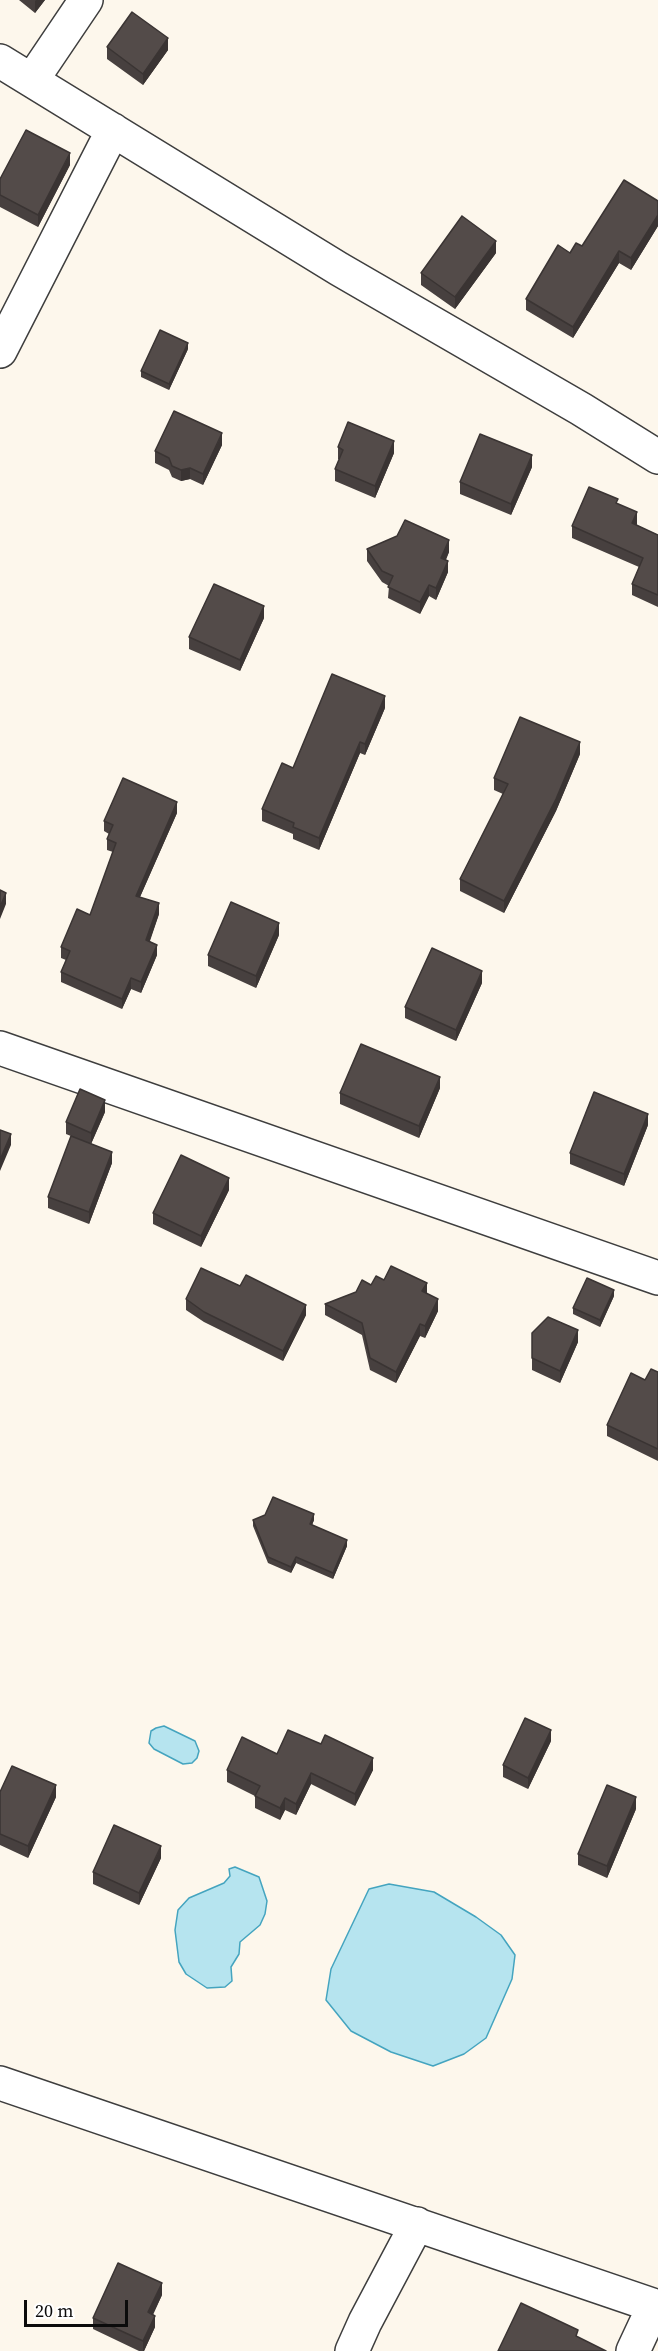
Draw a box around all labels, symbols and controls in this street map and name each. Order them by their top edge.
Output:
scale bar [27,2288,130,2326]
text: 20 m [35,2298,73,2323]

